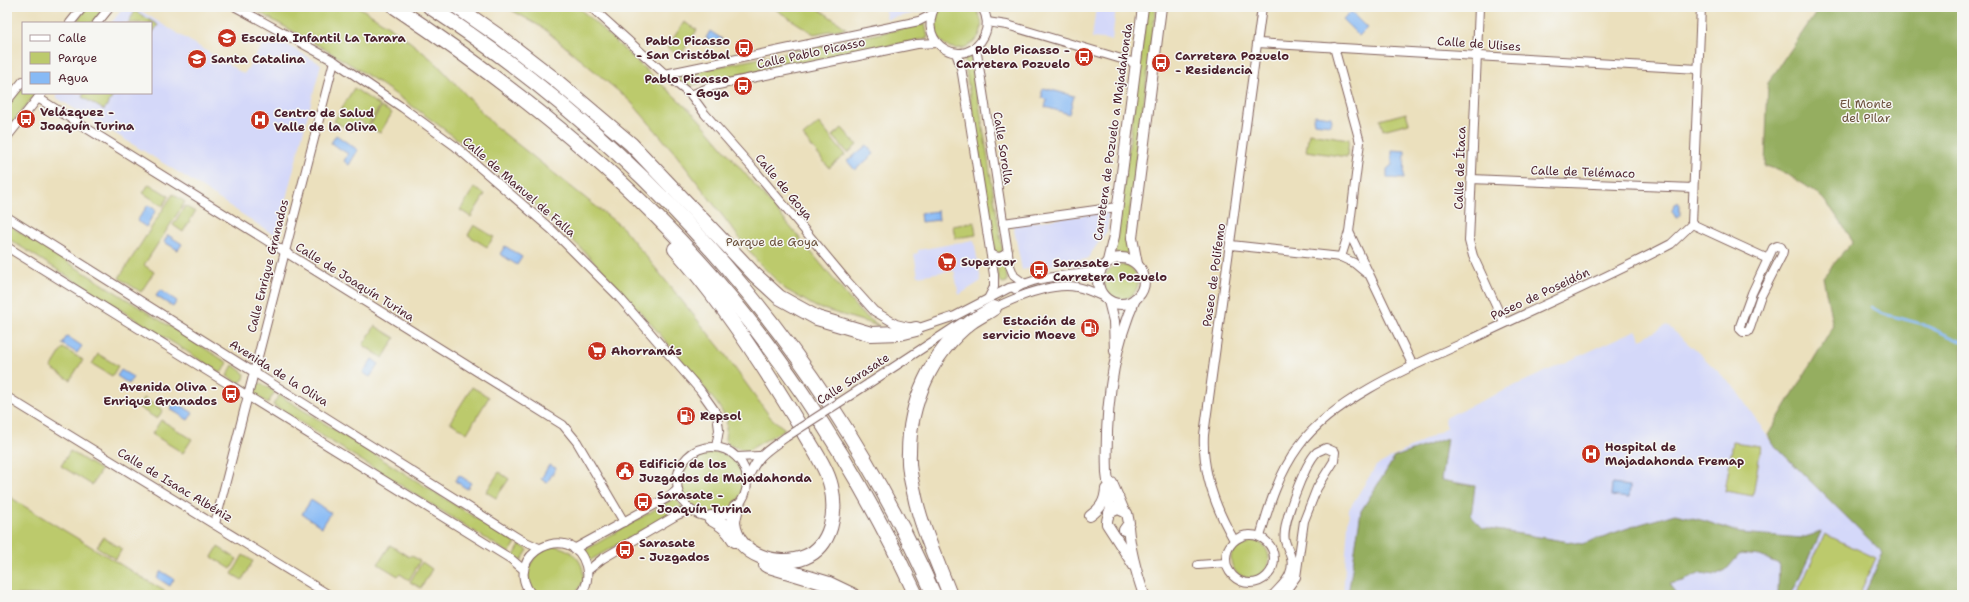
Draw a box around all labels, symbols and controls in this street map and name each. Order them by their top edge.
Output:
legend [22,22,152,94]
street label: Carretera de Pozuelo a Majadahonda [1090,22,1136,242]
school or university icon: Escuela Infantil La Tarara [216,27,238,49]
text: Calle [58,30,87,46]
place label: Escuela Infantil La Tarara [241,30,406,46]
place label: Pablo Picasso - San Cristóbal [636,33,730,63]
street label: Calle de Ulises [1437,33,1522,55]
street label: Calle Pablo Picasso [755,34,867,72]
bus stop icon: Pablo Picasso - San Cristóbal [733,37,755,59]
place label: Pablo Picasso - Carretera Pozuelo [956,42,1070,72]
bus stop icon: Pablo Picasso - Carretera Pozuelo [1073,46,1095,68]
school or university icon: Santa Catalina [186,48,208,70]
place label: Carretera Pozuelo - Residencia [1175,48,1289,78]
text: Parque [58,50,97,66]
place label: Santa Catalina [211,51,306,67]
bus stop icon: Carretera Pozuelo - Residencia [1150,52,1172,74]
text: Agua [58,70,89,86]
place label: Pablo Picasso - Goya [644,71,730,101]
bus stop icon: Pablo Picasso - Goya [732,75,754,97]
park label: El Monte del Pilar [1840,96,1893,126]
place label: Velázquez - Joaquín Turina [40,104,135,134]
place label: Centro de Salud Valle de la Oliva [274,105,377,135]
bus stop icon: Velázquez - Joaquín Turina [15,108,37,130]
hospital icon: Centro de Salud Valle de la Oliva [249,109,271,131]
street label: Calle Sorolla [989,111,1017,186]
street label: Calle de Ítaca [1451,126,1469,210]
street label: Calle de Manuel de Falla [459,133,579,241]
street label: Calle de Goya [752,151,817,224]
street label: Calle de Telémaco [1530,162,1636,182]
street label: Calle Enrique Granados [244,198,292,334]
street label: Paseo de Polifemo [1199,222,1229,328]
park label: Parque de Goya [726,234,819,250]
street label: Calle de Joaquín Turina [292,239,418,325]
supermarket icon: Supercor [936,251,958,273]
place label: Supercor [961,254,1017,270]
place label: Sarasate - Carretera Pozuelo [1053,255,1167,285]
bus stop icon: Sarasate - Carretera Pozuelo [1028,259,1050,281]
street label: Paseo de Poseidón [1488,264,1592,324]
place label: Estación de servicio Moeve [982,313,1076,343]
fuel station icon: Estación de servicio Moeve [1079,317,1101,339]
street label: Avenida de la Oliva [226,336,332,410]
supermarket icon: Ahorramás [586,340,608,362]
place label: Ahorramás [611,343,682,359]
street label: Calle Sarasate [814,349,893,408]
place label: Avenida Oliva - Enrique Granados [103,379,217,409]
bus stop icon: Avenida Oliva - Enrique Granados [220,383,242,405]
fuel station icon: Repsol [675,405,697,427]
place label: Repsol [700,408,741,424]
place label: Hospital de Majadahonda Fremap [1605,439,1744,469]
hospital icon: Hospital de Majadahonda Fremap [1580,443,1602,465]
street label: Calle de Isaac Albéniz [114,444,236,526]
place label: Edificio de los Juzgados de Majadahonda [639,456,812,486]
public building icon: Edificio de los Juzgados de Majadahonda [614,460,636,482]
place label: Sarasate - Joaquín Turina [657,487,752,517]
bus stop icon: Sarasate - Joaquín Turina [632,491,654,513]
place label: Sarasate - Juzgados [639,535,710,565]
bus stop icon: Sarasate - Juzgados [614,539,636,561]

